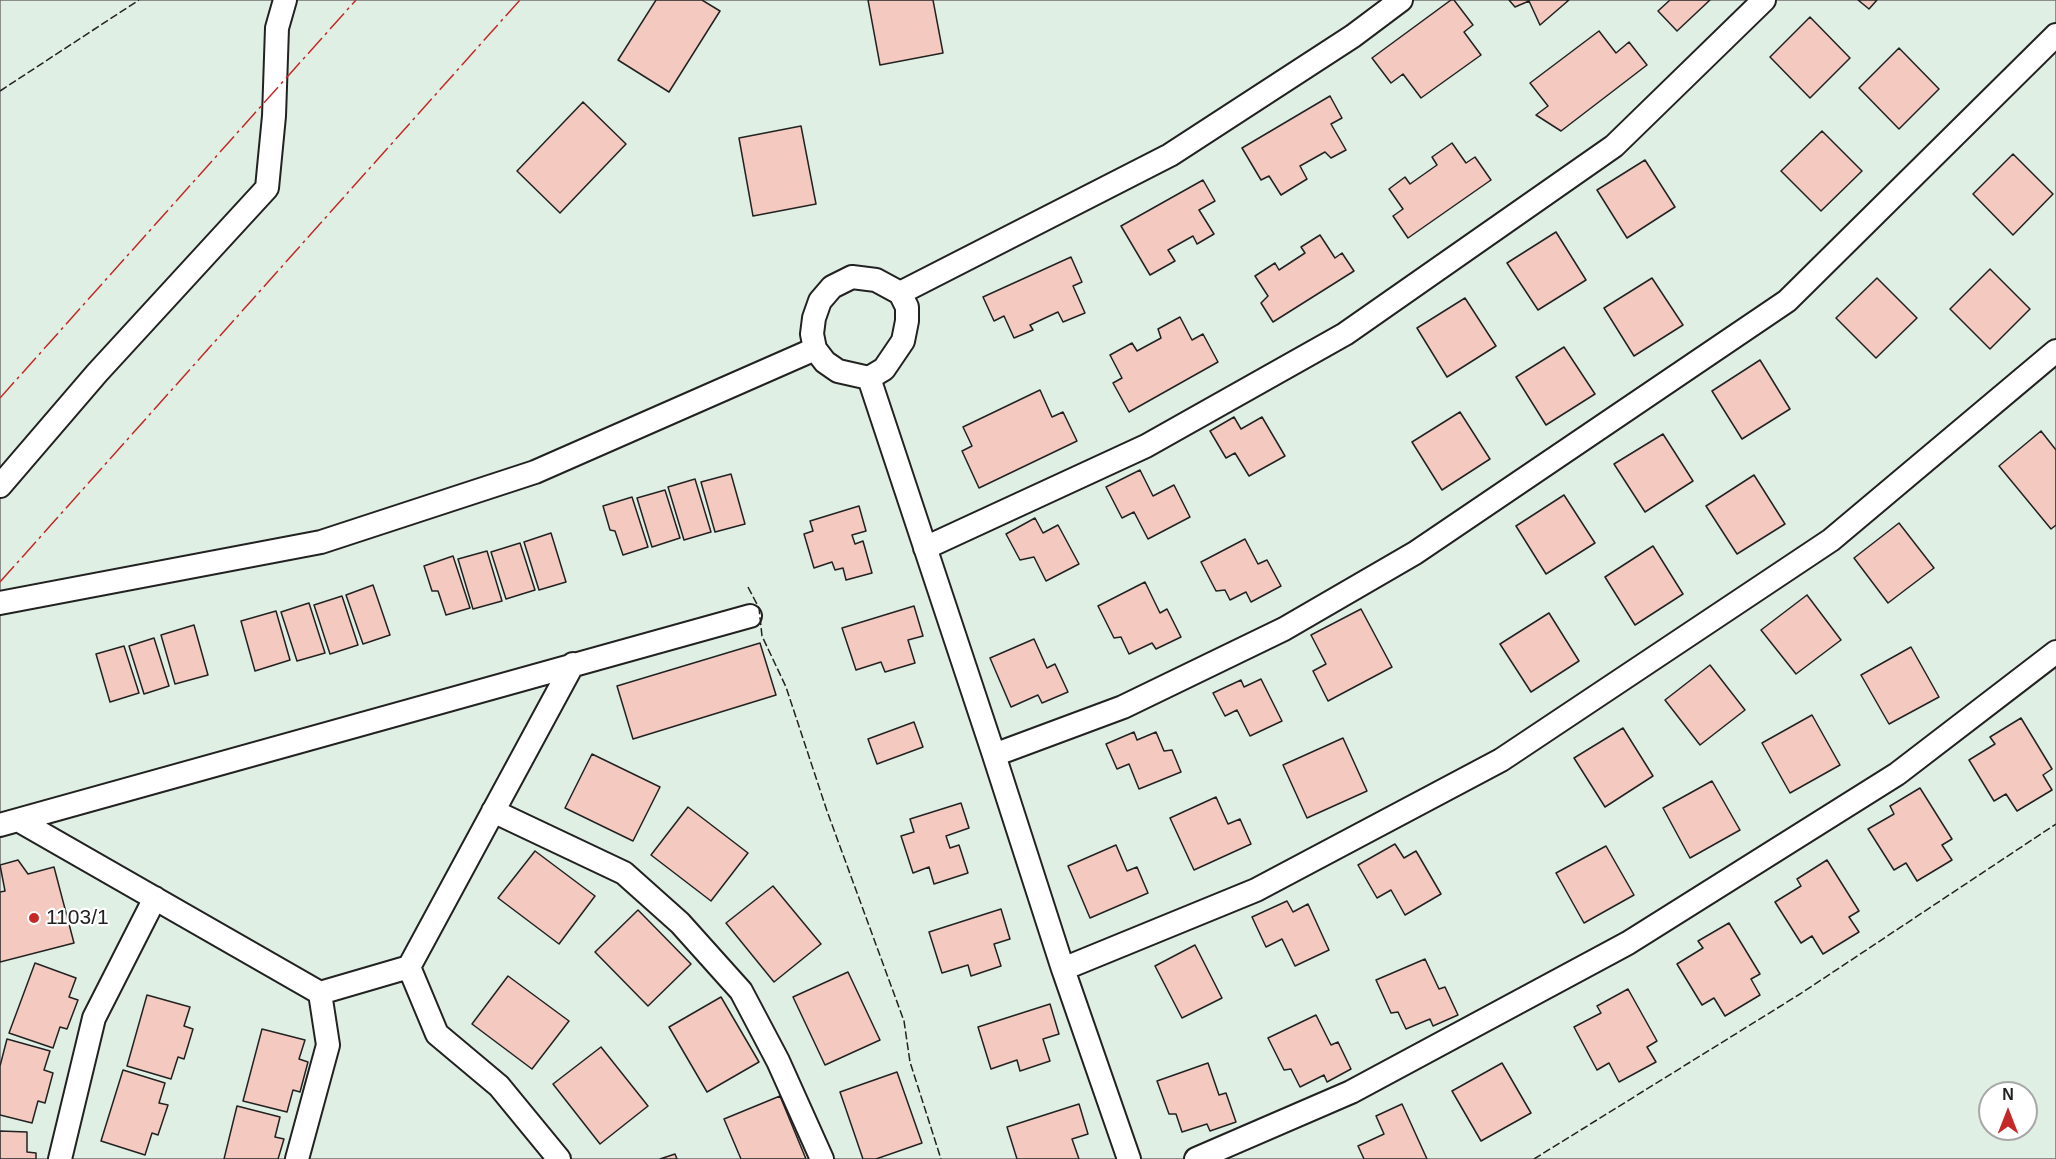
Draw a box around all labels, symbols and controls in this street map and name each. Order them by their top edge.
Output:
place label: 1103/1 [46,905,109,931]
marker: 1103/1 [27,911,41,925]
north arrow [1978,1081,2038,1141]
text: N [2002,1086,2014,1103]

